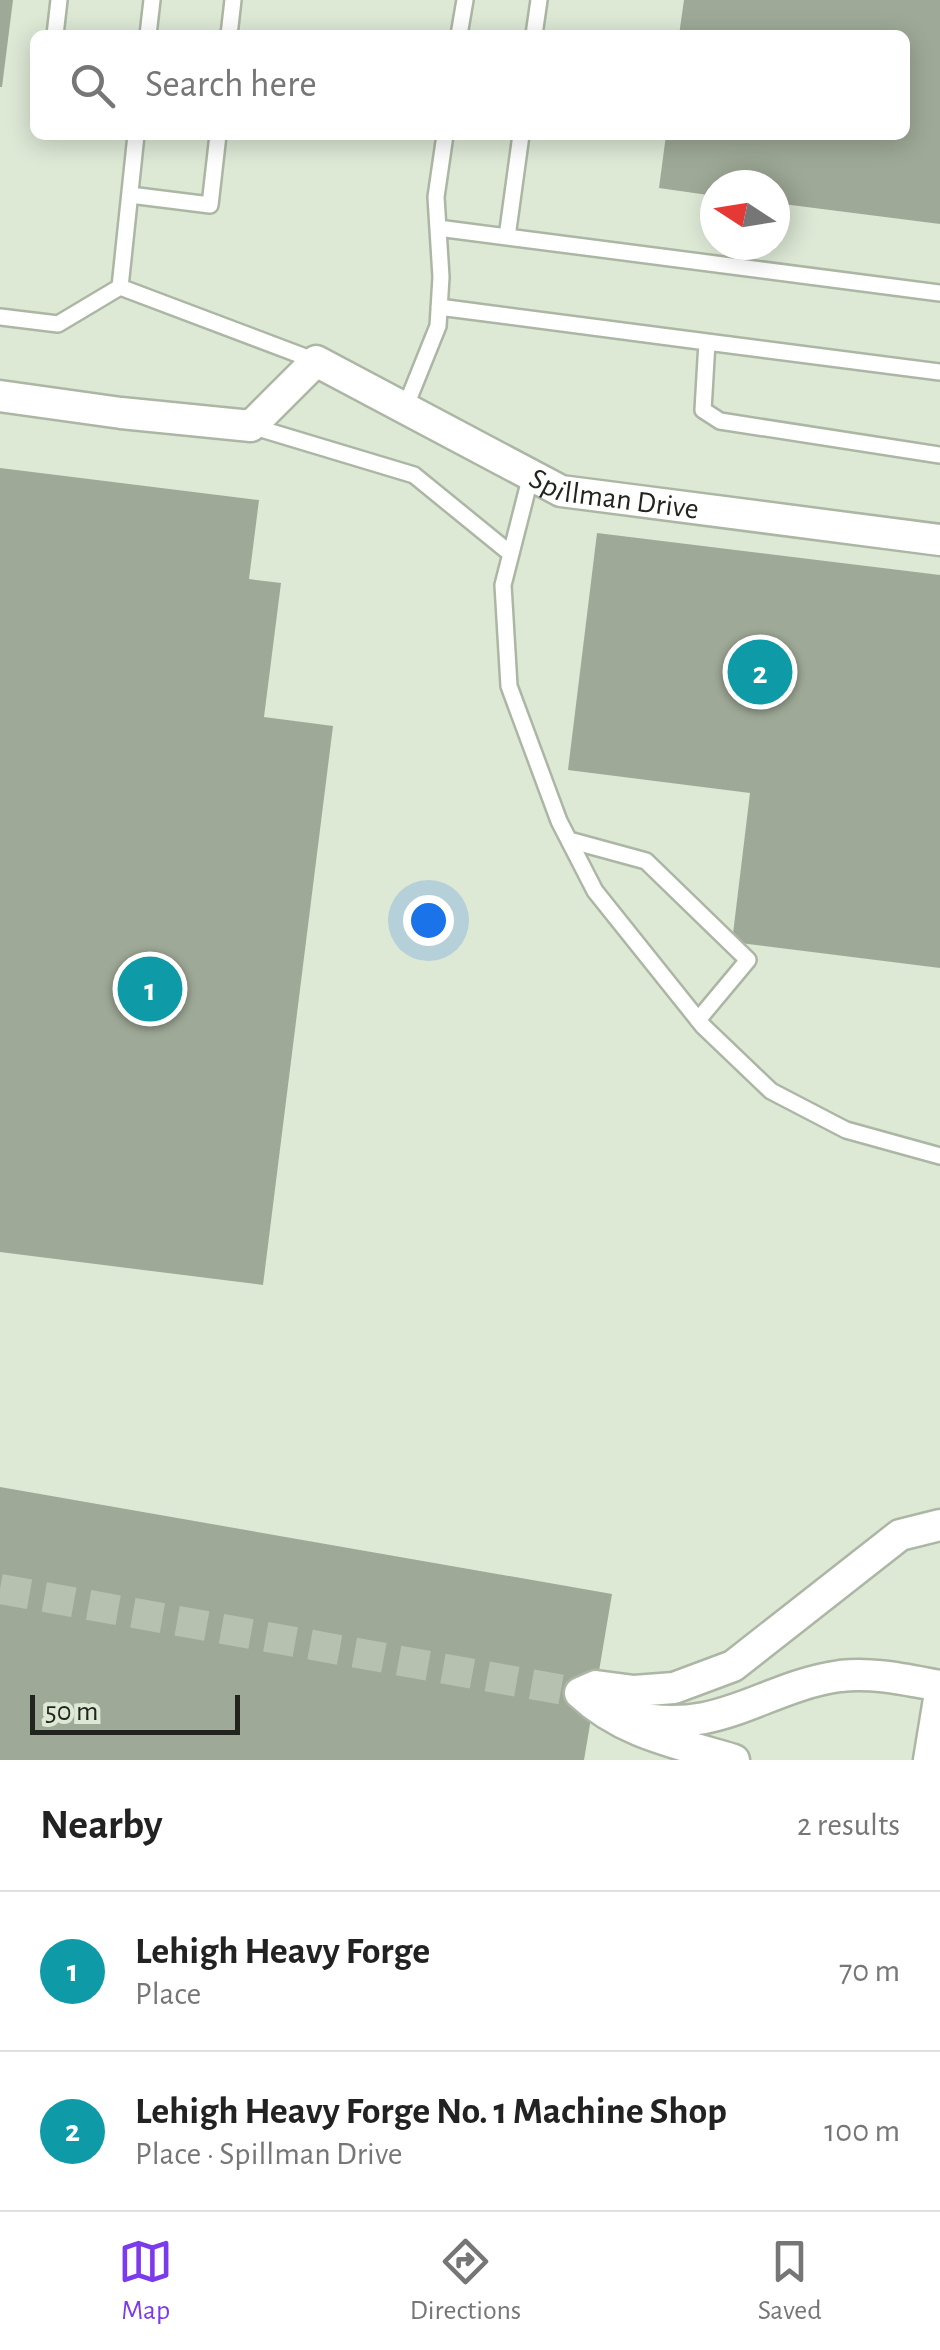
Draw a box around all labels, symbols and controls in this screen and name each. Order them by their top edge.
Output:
search box [30,30,910,140]
icon: search [65,58,120,113]
text: Search here [145,66,317,104]
north arrow [700,170,790,260]
street label: Spillman Drive [524,463,701,525]
pin: 2 [728,634,792,710]
your location [403,895,454,946]
pin: 1 [118,952,182,1026]
scale bar [30,1690,240,1734]
text: 50 m [45,1698,99,1726]
text: Nearby [40,1804,163,1846]
text: 2 results [797,1809,900,1841]
text: Lehigh Heavy Forge [135,1933,430,1971]
text: 1 [67,1955,78,1987]
text: 70 m [839,1955,900,1987]
text: Place [135,1978,201,2010]
text: Lehigh Heavy Forge No. 1 Machine Shop [135,2093,727,2131]
text: 2 [65,2115,80,2147]
text: 100 m [824,2115,900,2147]
text: Place · Spillman Drive [135,2138,403,2170]
tab: Map [118,2234,173,2328]
tab: Directions [410,2234,521,2328]
tab: Saved [758,2234,822,2328]

